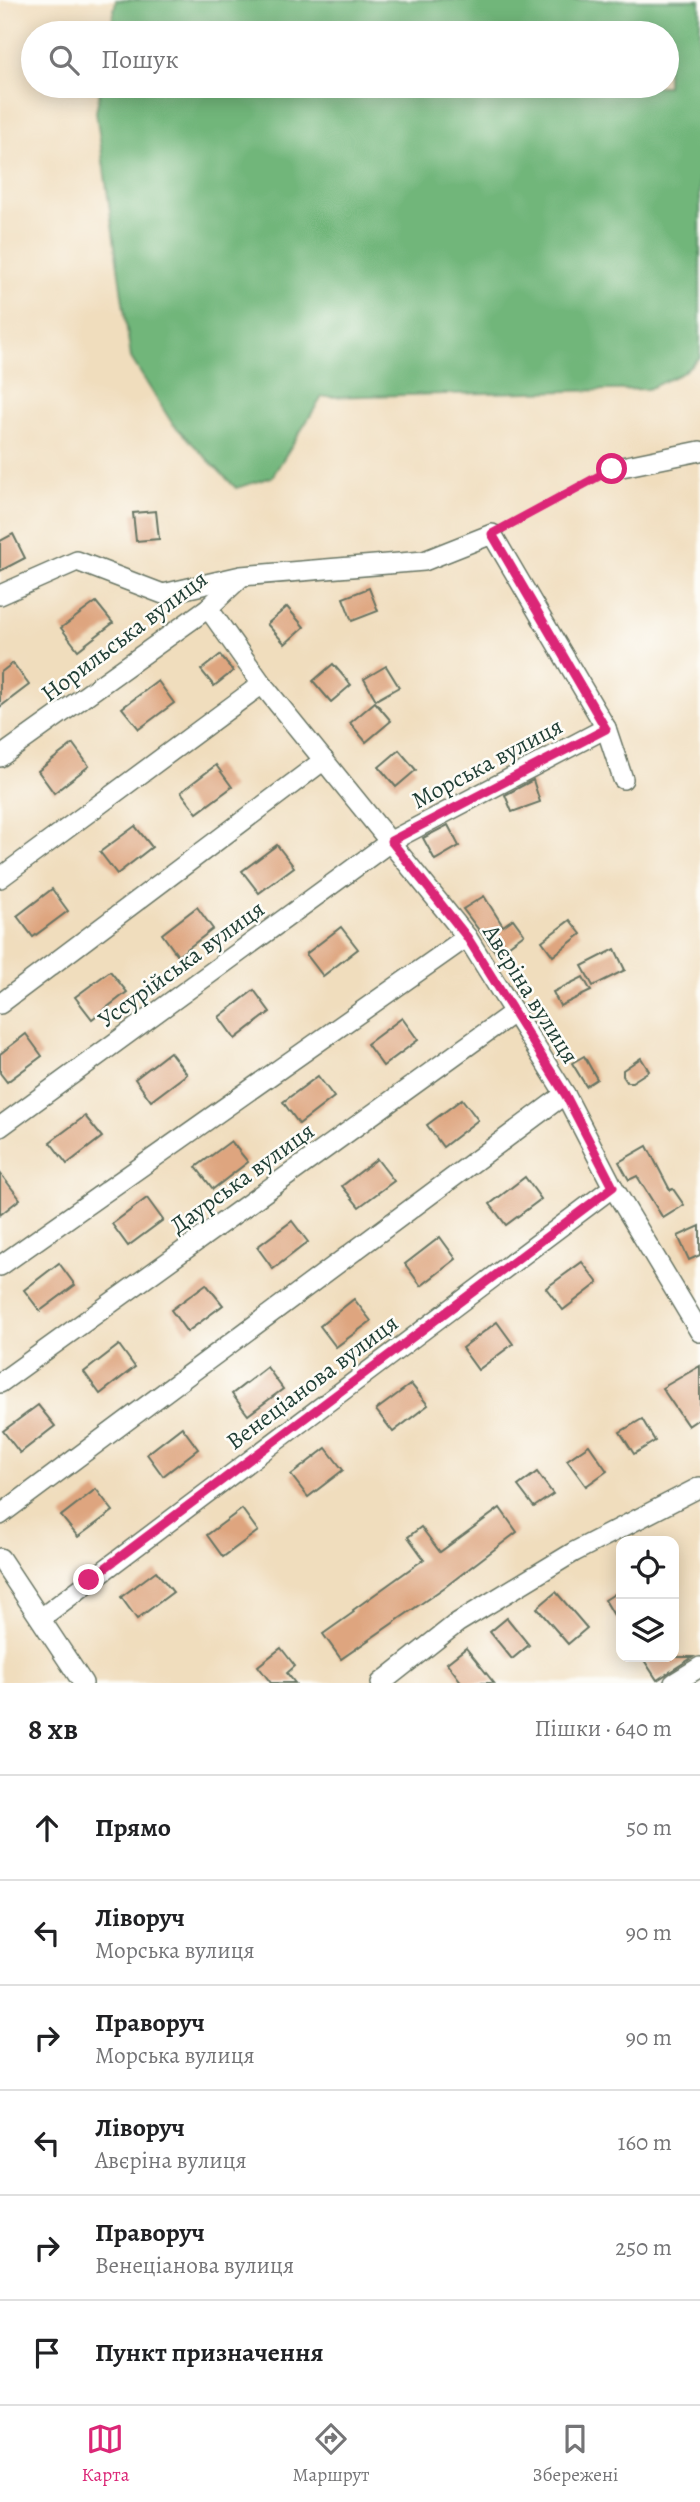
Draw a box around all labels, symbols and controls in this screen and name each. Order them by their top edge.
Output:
search box [21,21,679,98]
icon: search [45,41,83,79]
text: Пошук [101,42,179,77]
route start [596,453,627,484]
street label: Норильська вулиця [34,563,214,709]
street label: Морська вулиця [406,710,568,816]
street label: Уссурійська вулиця [91,893,271,1035]
street label: Авєріна вулиця [475,918,587,1070]
street label: Даурська вулиця [163,1115,321,1241]
street label: Венеціанова вулиця [219,1307,405,1457]
map controls [616,1536,679,1662]
button: locate [616,1536,679,1599]
route end [73,1564,104,1595]
button: layers [616,1599,679,1662]
text: 8 хв [28,1709,78,1749]
text: Пішки · 640 m [535,1713,672,1744]
icon: ahead [28,1809,66,1847]
text: Прямо [95,1810,171,1845]
text: 50 m [626,1812,672,1843]
text: Ліворуч [95,1900,185,1935]
icon: left [28,1914,66,1952]
text: 90 m [626,1917,672,1948]
text: Морська вулиця [95,1935,255,1966]
text: Праворуч [95,2005,205,2040]
icon: right [28,2019,66,2057]
text: 90 m [626,2022,672,2053]
text: Морська вулиця [95,2040,255,2071]
text: Ліворуч [95,2110,185,2145]
icon: left [28,2124,66,2162]
text: 160 m [618,2127,672,2158]
text: Авєріна вулиця [95,2145,247,2176]
text: Праворуч [95,2215,205,2250]
icon: right [28,2229,66,2267]
text: 250 m [615,2232,672,2263]
text: Венеціанова вулиця [95,2250,294,2281]
icon: arrive [28,2334,66,2372]
text: Пункт призначення [95,2335,324,2370]
tab: Карта [82,2420,129,2488]
tab: Маршрут [293,2420,369,2488]
tab: Збережені [533,2420,618,2488]

